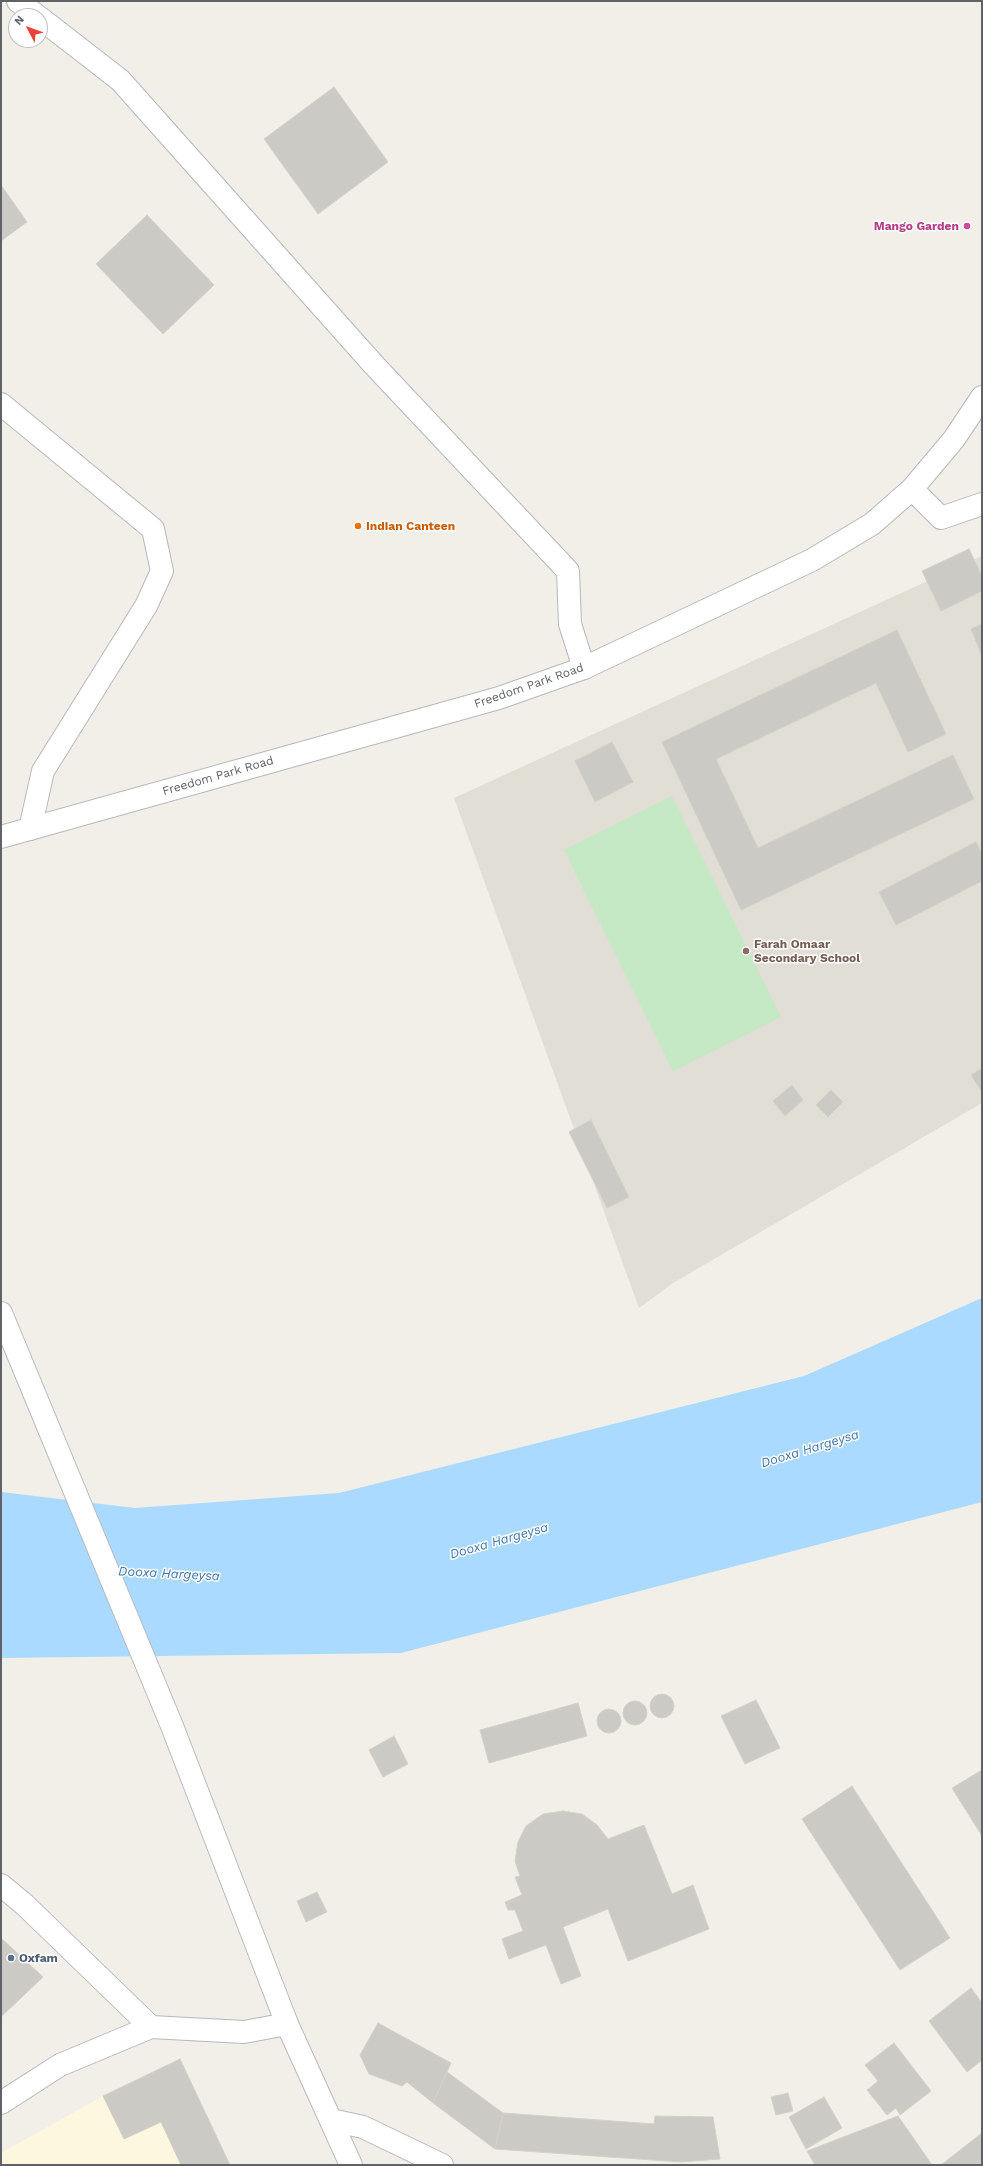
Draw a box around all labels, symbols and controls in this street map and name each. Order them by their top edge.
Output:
north arrow [8,8,48,48]
text: N [12,13,27,28]
place label: Mango Garden [874,219,959,233]
marker: Mango Garden [962,221,972,231]
place label: Indian Canteen [366,519,455,533]
marker: Indian Canteen [353,521,363,531]
street label: Freedom Park Road [472,661,586,711]
street label: Freedom Park Road [161,753,275,799]
place label: Farah Omaar Secondary School [754,937,860,965]
marker: Farah Omaar Secondary School [741,946,751,956]
water label: Dooxa Hargeysa [759,1427,861,1471]
water label: Dooxa Hargeysa [448,1520,550,1562]
water label: Dooxa Hargeysa [118,1564,220,1584]
place label: Oxfam [19,1951,58,1965]
marker: Oxfam [6,1953,16,1963]

